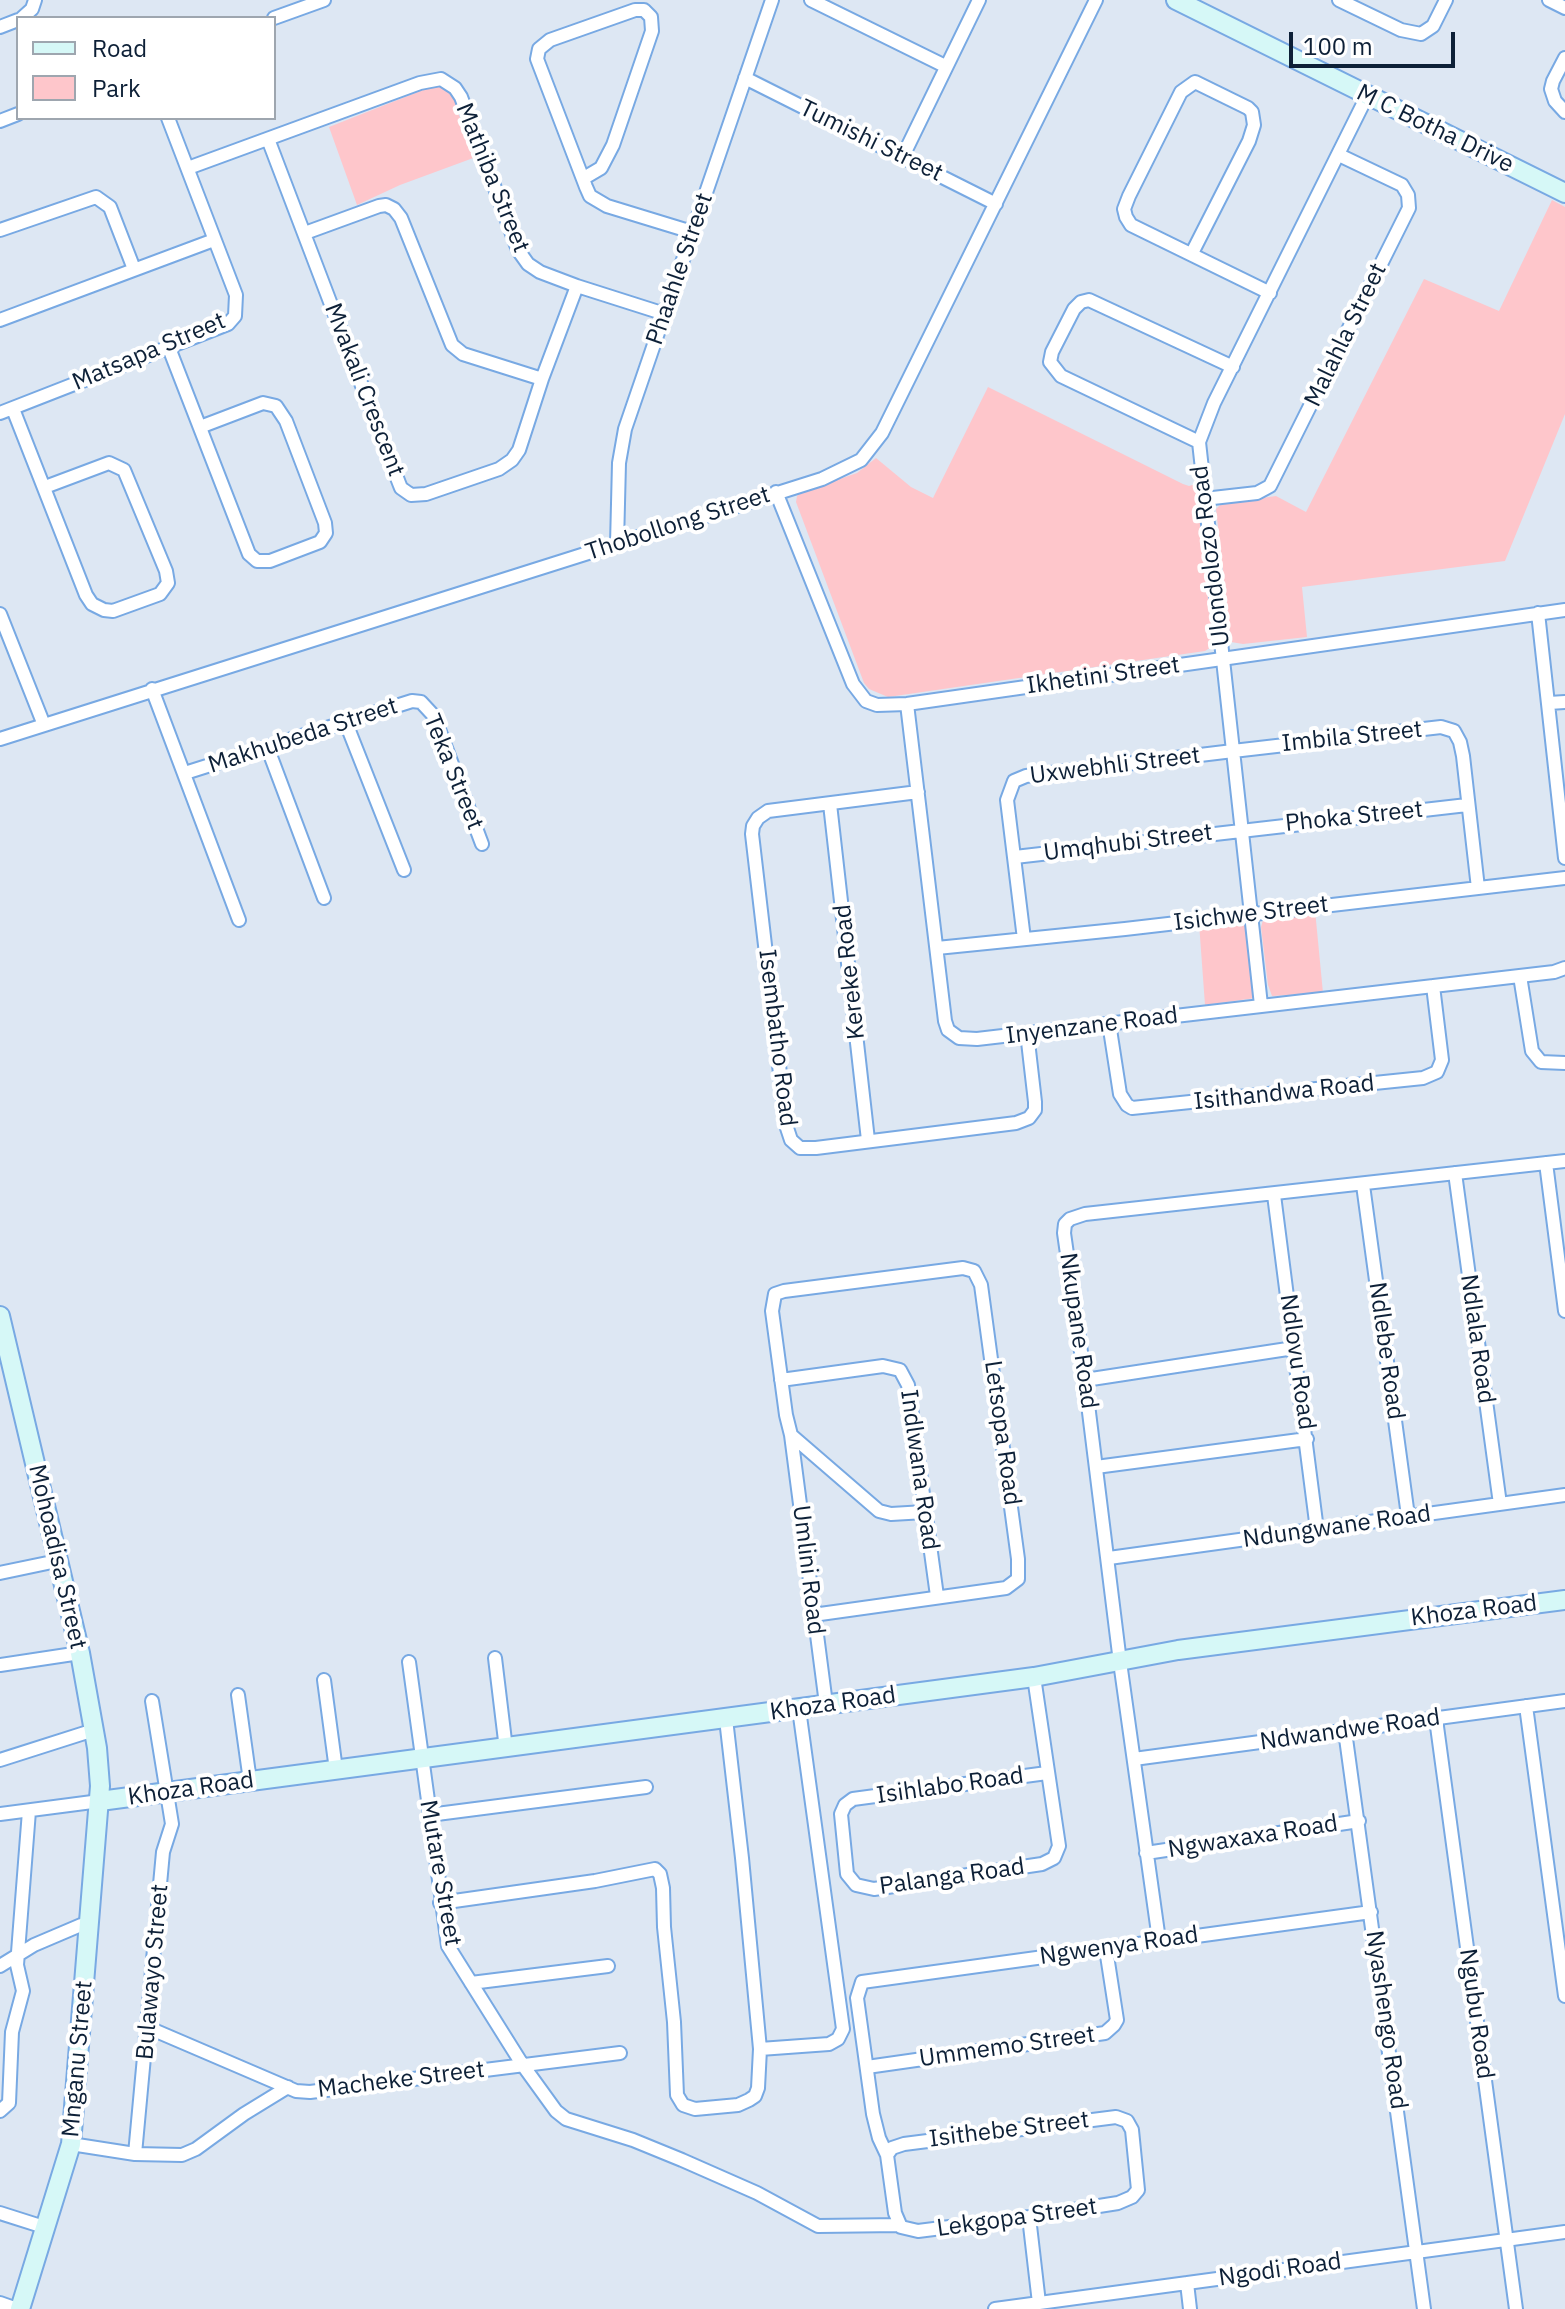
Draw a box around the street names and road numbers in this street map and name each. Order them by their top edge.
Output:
street label: M C Botha Drive [1352,79,1518,179]
street label: Tumishi Street [795,94,947,188]
street label: Mathiba Street [449,99,535,257]
street label: Phaahle Street [641,189,719,349]
street label: Malahla Street [1299,259,1393,411]
street label: Mvakali Crescent [318,299,410,481]
street label: Matsapa Street [68,307,230,397]
street label: Ulondolozo Road [1186,464,1236,648]
street label: Thobollong Street [582,481,774,567]
street label: Ikhetini Street [1024,651,1182,701]
street label: Makhubeda Street [205,692,401,780]
street label: Teka Street [417,710,489,834]
street label: Imbila Street [1280,715,1424,759]
street label: Uxwebhli Street [1028,741,1202,791]
street label: Phoka Street [1284,795,1424,839]
street label: Umqhubi Street [1042,818,1214,868]
street label: Isichwe Street [1172,890,1330,938]
street label: Kereke Road [829,903,871,1041]
street label: Isembatho Road [752,948,802,1128]
street label: Inyenzane Road [1004,1001,1180,1051]
street label: Isithandwa Road [1192,1069,1376,1117]
street label: Nkupane Road [1053,1251,1103,1411]
street label: Ndlala Road [1454,1272,1500,1406]
street label: Ndlebe Road [1362,1280,1410,1422]
street label: Ndlovu Road [1273,1292,1321,1432]
street label: Letsopa Road [978,1359,1026,1507]
street label: Indlwana Road [893,1388,945,1552]
street label: Mohoadisa Street [22,1462,92,1652]
street label: Ndungwane Road [1241,1500,1433,1554]
street label: Umlini Road [786,1504,830,1636]
street label: Khoza Road [1409,1589,1539,1633]
street label: Khoza Road [768,1681,898,1727]
street label: Ndwandwe Road [1258,1703,1442,1757]
street label: Isihlabo Road [874,1761,1026,1811]
street label: Khoza Road [126,1766,256,1812]
street label: Mutare Street [413,1798,467,1948]
street label: Ngwaxaxa Road [1166,1809,1340,1865]
street label: Palanga Road [878,1853,1026,1901]
street label: Bulawayo Street [131,1883,175,2061]
street label: Ngwenya Road [1038,1921,1200,1971]
street label: Nyashengo Road [1359,1929,1413,2111]
street label: Ngubu Road [1453,1947,1499,2081]
street label: Mnganu Street [57,1979,99,2139]
street label: Ummemo Street [917,2020,1097,2074]
street label: Macheke Street [316,2055,486,2105]
street label: Isithebe Street [927,2106,1091,2154]
street label: Lekgopa Street [935,2192,1099,2244]
street label: Ngodi Road [1217,2247,1343,2293]

